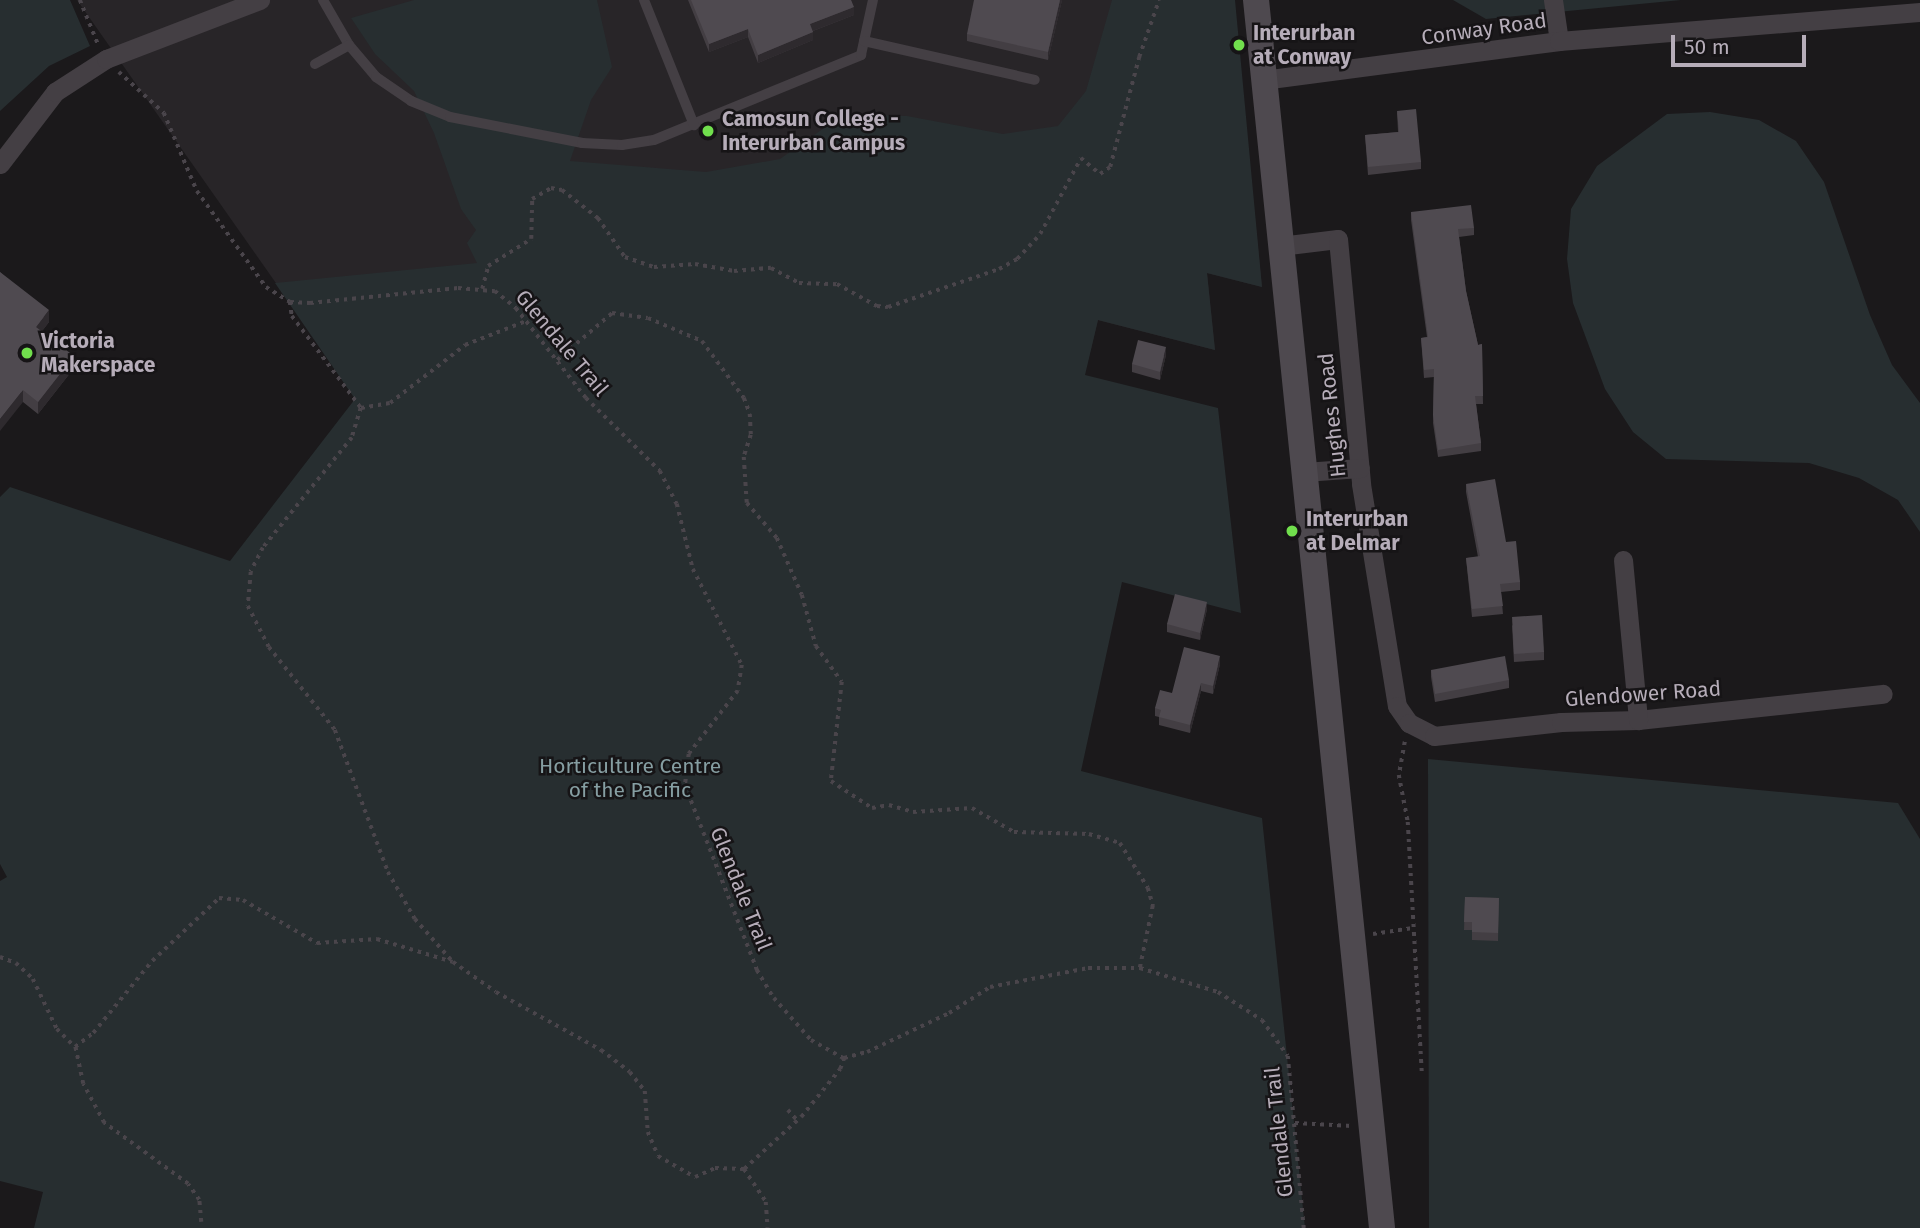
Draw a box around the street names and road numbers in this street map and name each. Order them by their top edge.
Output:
street label: Conway Road [1420,8,1548,50]
street label: Glendale Trail [510,285,614,401]
street label: Hughes Road [1313,352,1351,478]
street label: Glendower Road [1564,676,1722,712]
street label: Glendale Trail [705,824,777,954]
street label: Glendale Trail [1260,1066,1298,1198]

